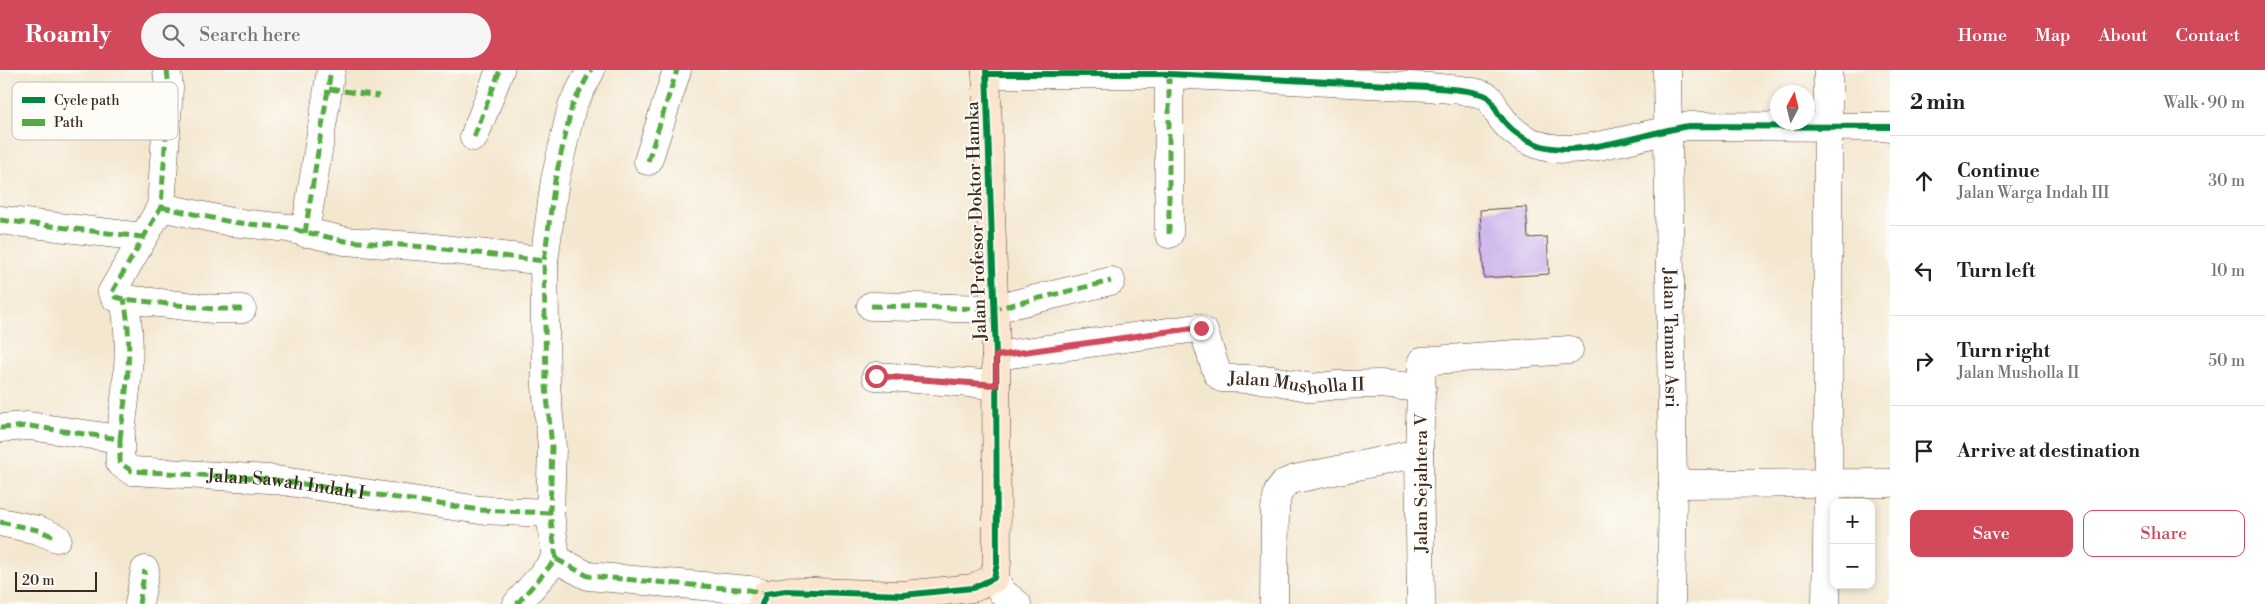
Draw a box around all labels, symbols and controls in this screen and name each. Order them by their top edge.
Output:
search box [141,13,491,58]
text: Roamly [25,20,111,50]
icon: search [159,21,187,49]
text: Search here [199,23,301,47]
text: Home [1958,24,2007,47]
text: Map [2035,24,2071,47]
text: About [2099,24,2148,47]
text: Contact [2176,24,2240,47]
legend [12,82,178,140]
north arrow [1770,85,1815,130]
text: 2 min [1910,90,1965,116]
text: Cycle path [54,92,120,110]
text: Walk · 90 m [2163,93,2245,113]
street label: Jalan Profesor Doktor Hamka [961,100,992,342]
text: Path [54,114,84,132]
text: Continue [1957,159,2040,183]
icon: ahead [1910,167,1938,195]
text: 30 m [2208,171,2245,191]
text: Jalan Warga Indah III [1957,183,2109,203]
icon: left [1910,257,1938,285]
text: Turn left [1957,259,2036,283]
text: 10 m [2211,261,2245,281]
street label: Jalan Taman Asri [1658,267,1683,408]
route end [1190,317,1213,340]
text: Turn right [1957,339,2050,363]
icon: right [1910,347,1938,375]
text: 50 m [2208,351,2245,371]
text: Jalan Musholla II [1957,363,2079,383]
route start [865,365,888,388]
street label: Jalan Musholla II [1227,367,1365,401]
street label: Jalan Sejahtera V [1410,413,1433,554]
icon: arrive [1910,437,1938,465]
text: Arrive at destination [1957,439,2140,463]
street label: Jalan Sawah Indah I [205,464,367,505]
map controls [1830,499,1875,589]
button: + [1830,499,1875,544]
button: Save [1910,510,2073,557]
button: Share [2083,510,2245,557]
button: − [1830,544,1875,589]
scale bar [15,569,98,592]
text: 20 m [22,572,54,590]

